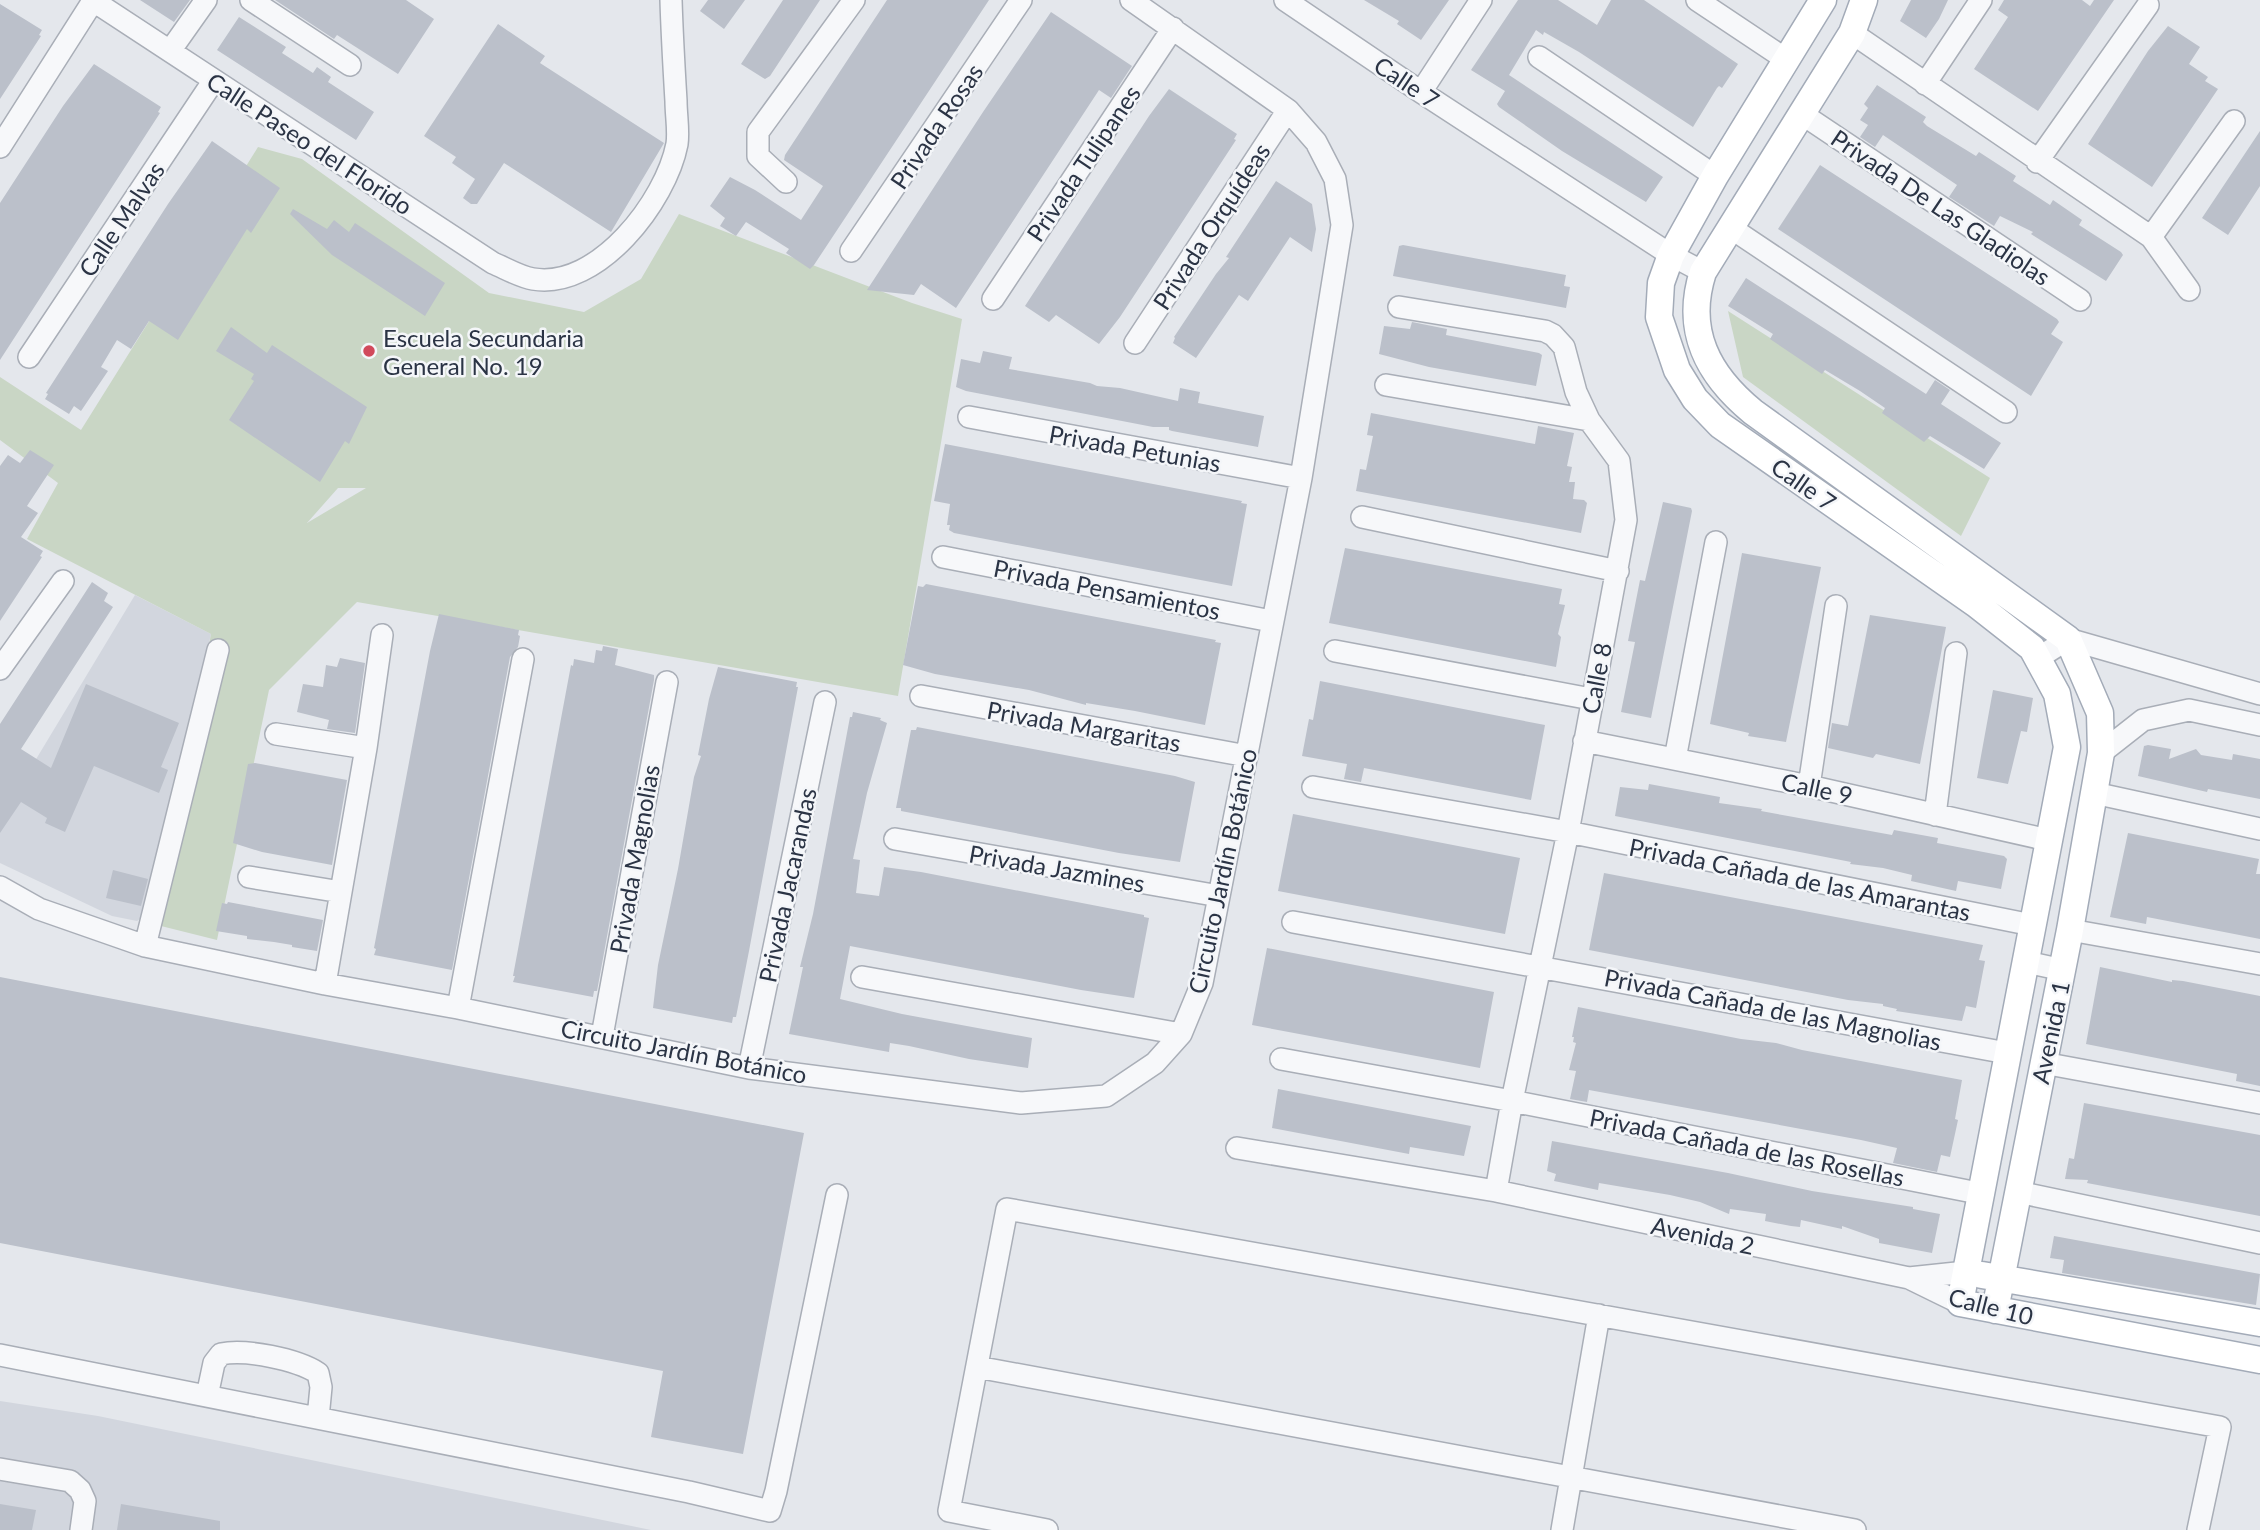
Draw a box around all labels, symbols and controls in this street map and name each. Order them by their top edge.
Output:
street label: Calle 7 [1369,50,1445,114]
street label: Privada Rosas [883,58,989,194]
street label: Calle Paseo del Florido [202,66,418,220]
street label: Privada Tulipanes [1020,80,1146,246]
street label: Privada De Las Gladiolas [1826,123,2056,291]
street label: Privada Orquídeas [1146,137,1276,315]
street label: Calle Malvas [72,156,170,282]
place label: Escuela Secundaria General No. 19 [383,323,584,380]
marker: Escuela Secundaria General No. 19 [361,343,377,359]
street label: Privada Petunias [1047,419,1223,477]
street label: Calle 7 [1766,451,1842,517]
street label: Privada Pensamientos [991,553,1223,625]
street label: Calle 8 [1575,640,1617,716]
street label: Privada Margaritas [985,695,1183,757]
street label: Circuito Jardín Botánico [1182,746,1262,996]
street label: Privada Magnolias [603,762,665,956]
street label: Calle 9 [1779,766,1855,810]
street label: Privada Jacarandas [752,785,822,985]
street label: Privada Cañada de las Amarantas [1627,832,1973,926]
street label: Privada Jazmines [967,838,1147,898]
street label: Privada Cañada de las Magnolias [1602,962,1944,1056]
street label: Avenida 1 [2025,978,2075,1086]
street label: Circuito Jardín Botánico [558,1013,810,1089]
street label: Privada Cañada de las Rosellas [1587,1102,1907,1192]
street label: Avenida 2 [1649,1210,1757,1260]
street label: Calle 10 [1946,1282,2036,1330]

